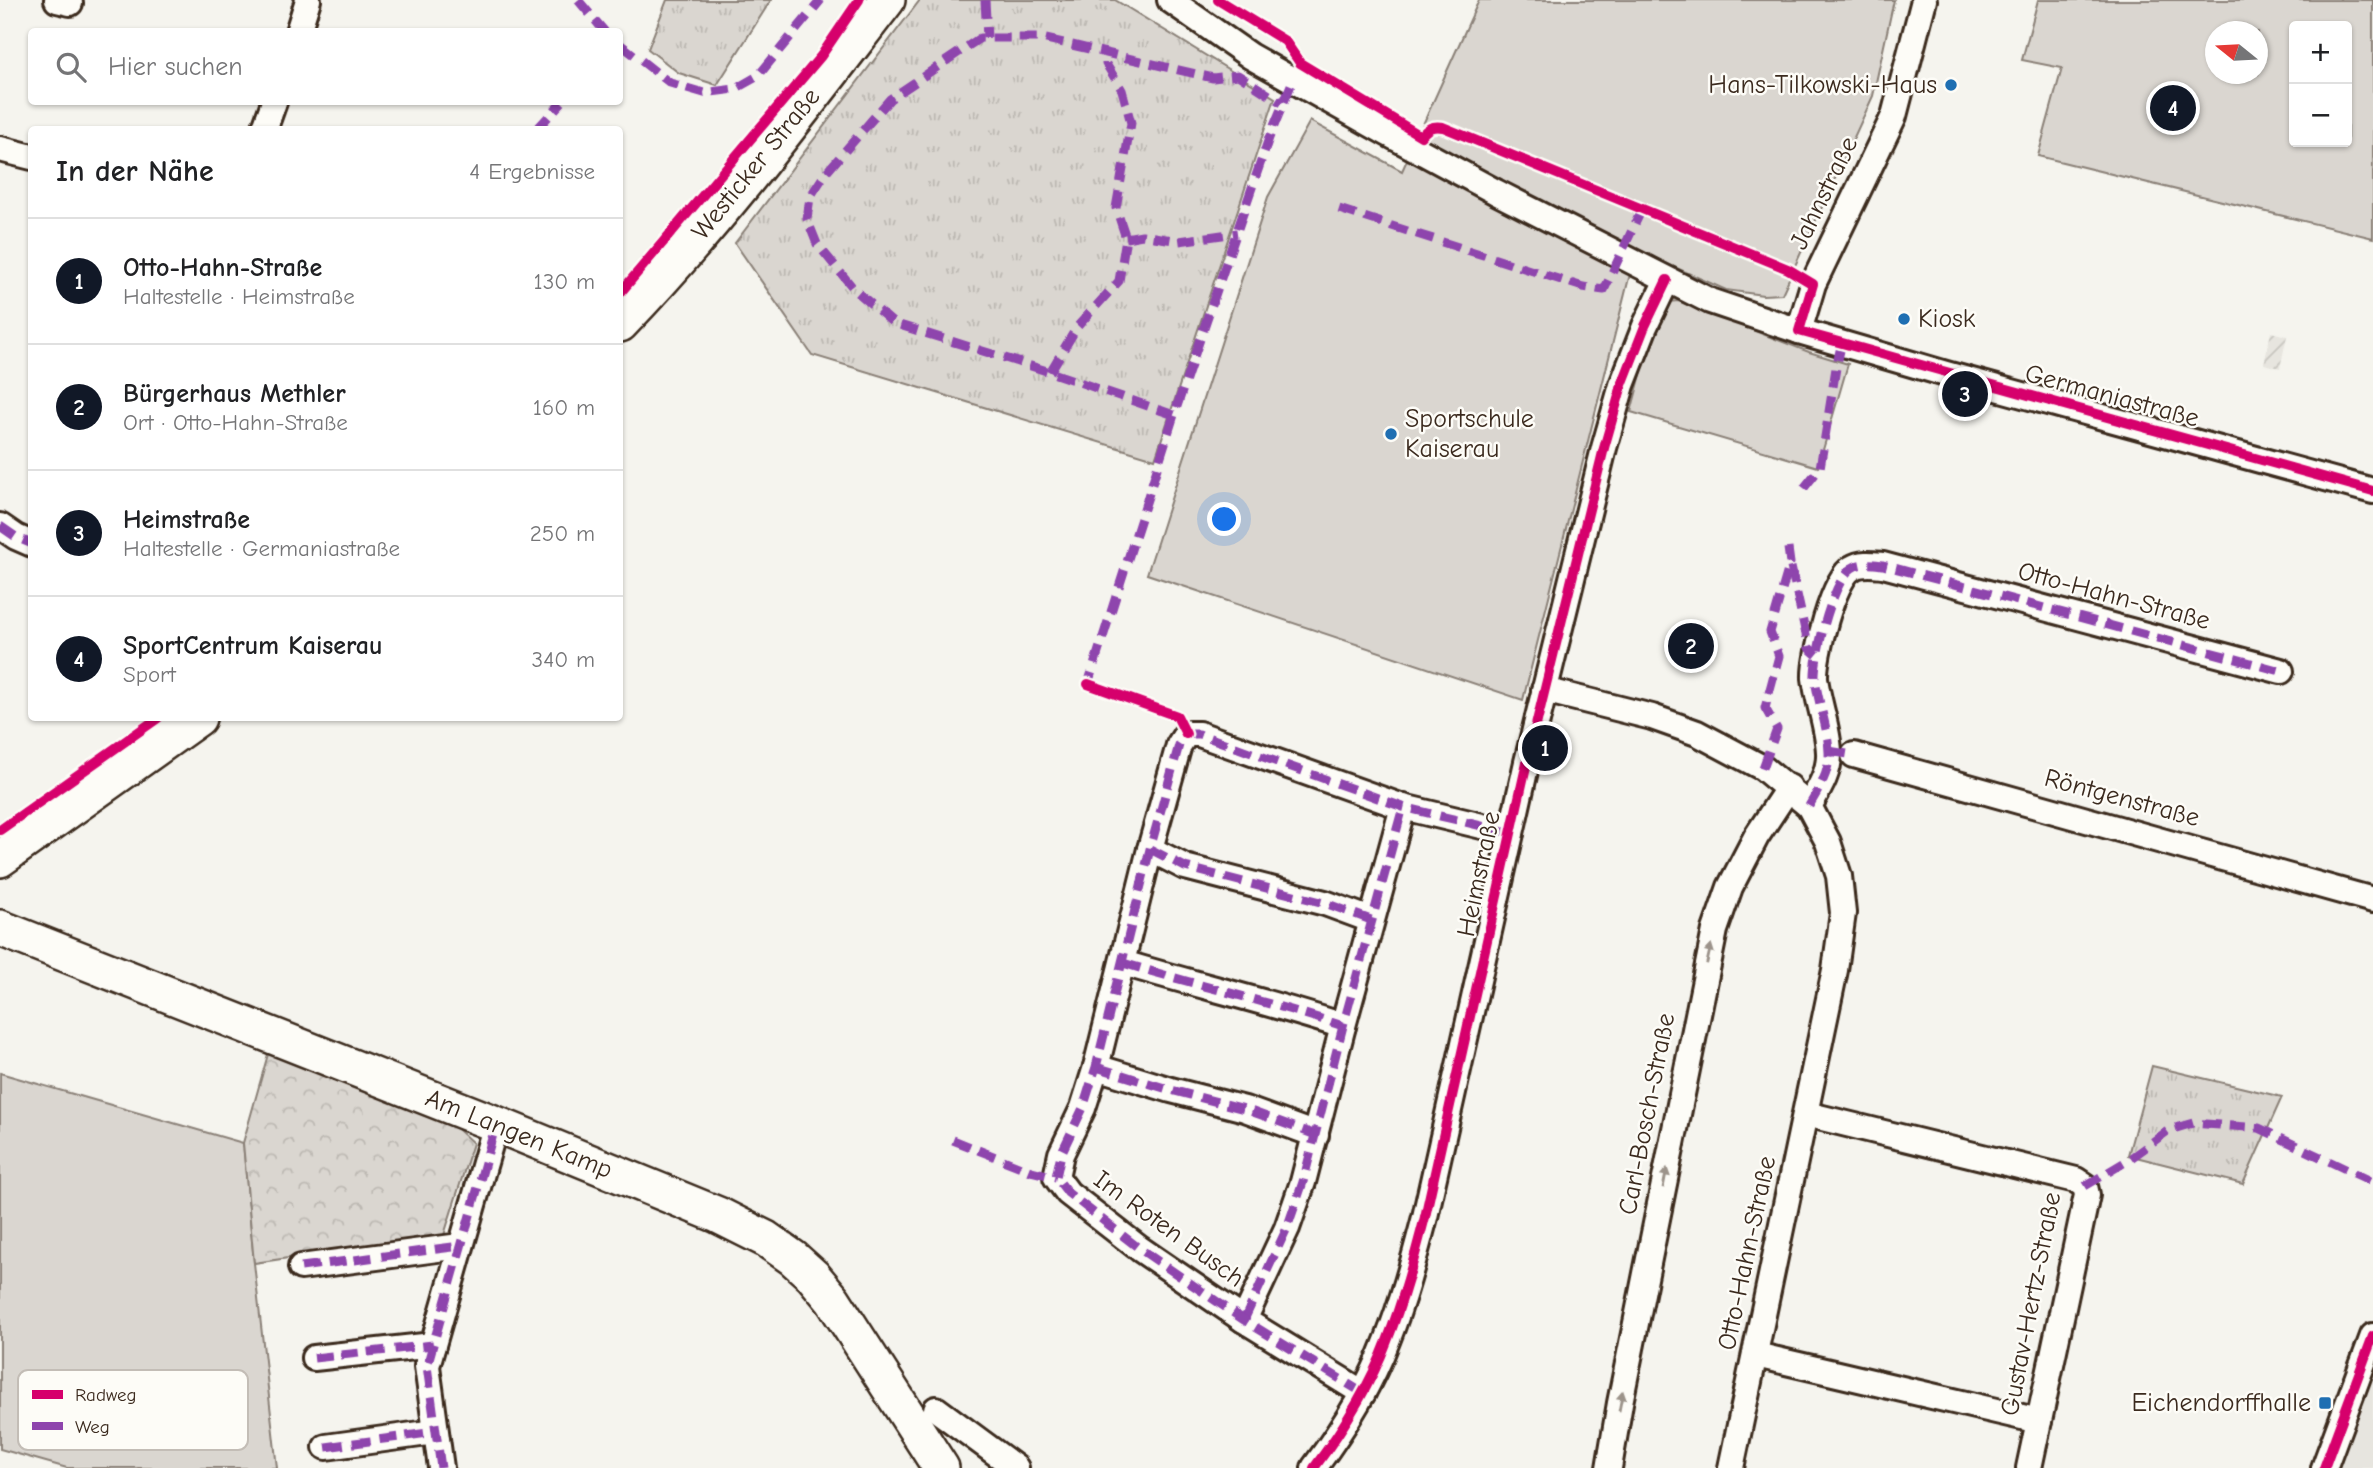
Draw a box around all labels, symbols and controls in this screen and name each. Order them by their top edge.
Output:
north arrow [2205,21,2268,84]
map controls [2289,21,2352,147]
button: + [2289,21,2352,84]
search box [28,28,623,105]
icon: search [52,48,90,86]
text: Hier suchen [108,52,243,82]
place label: Hans-Tilkowski-Haus [1708,70,1937,100]
marker: Hans-Tilkowski-Haus [1943,77,1959,93]
street label: Westicker Straße [686,82,826,246]
pin: 4 [2150,82,2196,134]
button: − [2289,84,2352,147]
street label: Jahnstraße [1784,132,1864,254]
text: In der Nähe [56,154,214,189]
text: 4 Ergebnisse [469,158,595,185]
text: Otto-Hahn-Straße [123,253,322,283]
text: 1 [74,268,84,295]
text: 130 m [534,268,595,295]
text: Haltestelle · Heimstraße [123,283,355,310]
place label: Kiosk [1918,304,1976,334]
marker: Kiosk [1896,311,1912,327]
street label: Germaniastraße [2022,358,2202,434]
pin: 3 [1942,368,1988,420]
text: Bürgerhaus Methler [123,379,346,409]
text: 2 [73,394,85,421]
text: 160 m [533,394,595,421]
place label: Sportschule Kaiserau [1405,404,1534,464]
text: Ort · Otto-Hahn-Straße [123,409,348,436]
marker: Sportschule Kaiserau [1383,426,1399,442]
your location [1207,502,1241,536]
text: Heimstraße [123,505,250,535]
text: 3 [73,520,85,547]
text: 250 m [530,520,595,547]
text: Haltestelle · Germaniastraße [123,535,400,562]
street label: Otto-Hahn-Straße [2015,556,2213,636]
pin: 2 [1668,620,1714,672]
text: SportCentrum Kaiserau [123,631,382,661]
text: 4 [74,646,84,673]
text: 340 m [532,646,595,673]
text: Sport [123,661,176,688]
pin: 1 [1522,722,1568,774]
street label: Röntgenstraße [2041,763,2203,833]
street label: Heimstraße [1451,809,1507,939]
one-way arrow [1704,943,1715,965]
street label: Carl-Bosch-Straße [1613,1011,1681,1217]
street label: Am Langen Kamp [421,1083,617,1185]
street label: Otto-Hahn-Straße [1712,1153,1782,1353]
street label: Im Roten Busch [1088,1164,1250,1294]
one-way arrow [1659,1166,1670,1188]
street label: Gustav-Hertz-Straße [1995,1190,2067,1418]
legend [18,1370,248,1450]
text: Radweg [75,1384,137,1406]
place label: Eichendorffhalle [2131,1388,2311,1418]
one-way arrow [1616,1390,1627,1412]
marker: Eichendorffhalle [2317,1395,2333,1411]
text: Weg [75,1416,110,1438]

